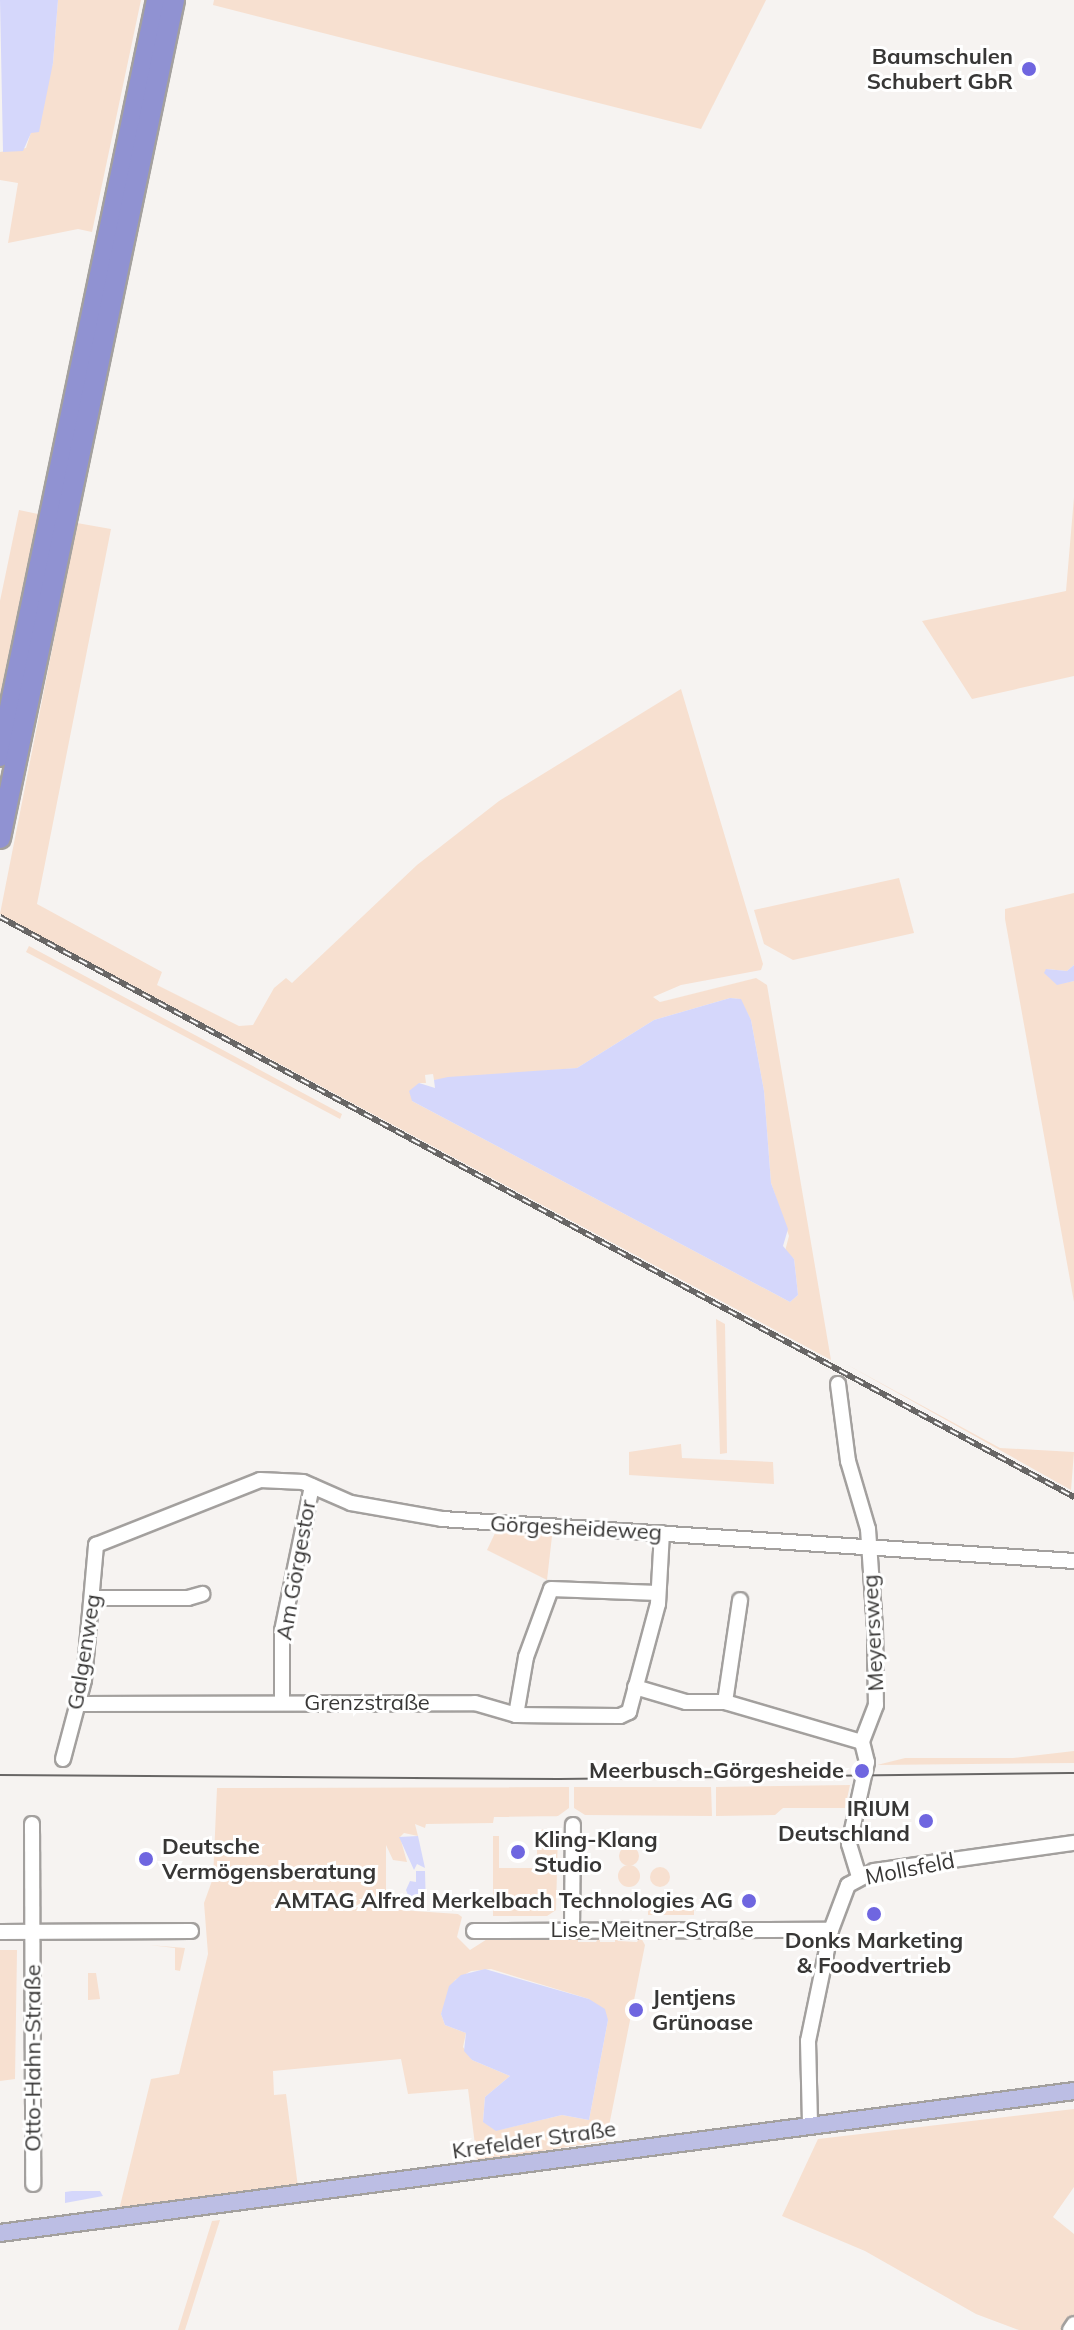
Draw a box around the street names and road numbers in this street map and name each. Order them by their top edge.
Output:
street label: Am Görgestor [271,1498,321,1642]
street label: Görgesheideweg [489,1510,663,1546]
street label: Meyersweg [857,1574,889,1692]
street label: Galgenweg [62,1592,106,1712]
street label: Grenzstraße [304,1690,430,1716]
street label: Mollsfeld [863,1847,957,1891]
street label: Lise-Meitner-Straße [550,1917,754,1943]
street label: Otto-Hahn-Straße [20,1964,46,2152]
street label: Krefelder Straße [450,2115,618,2165]

